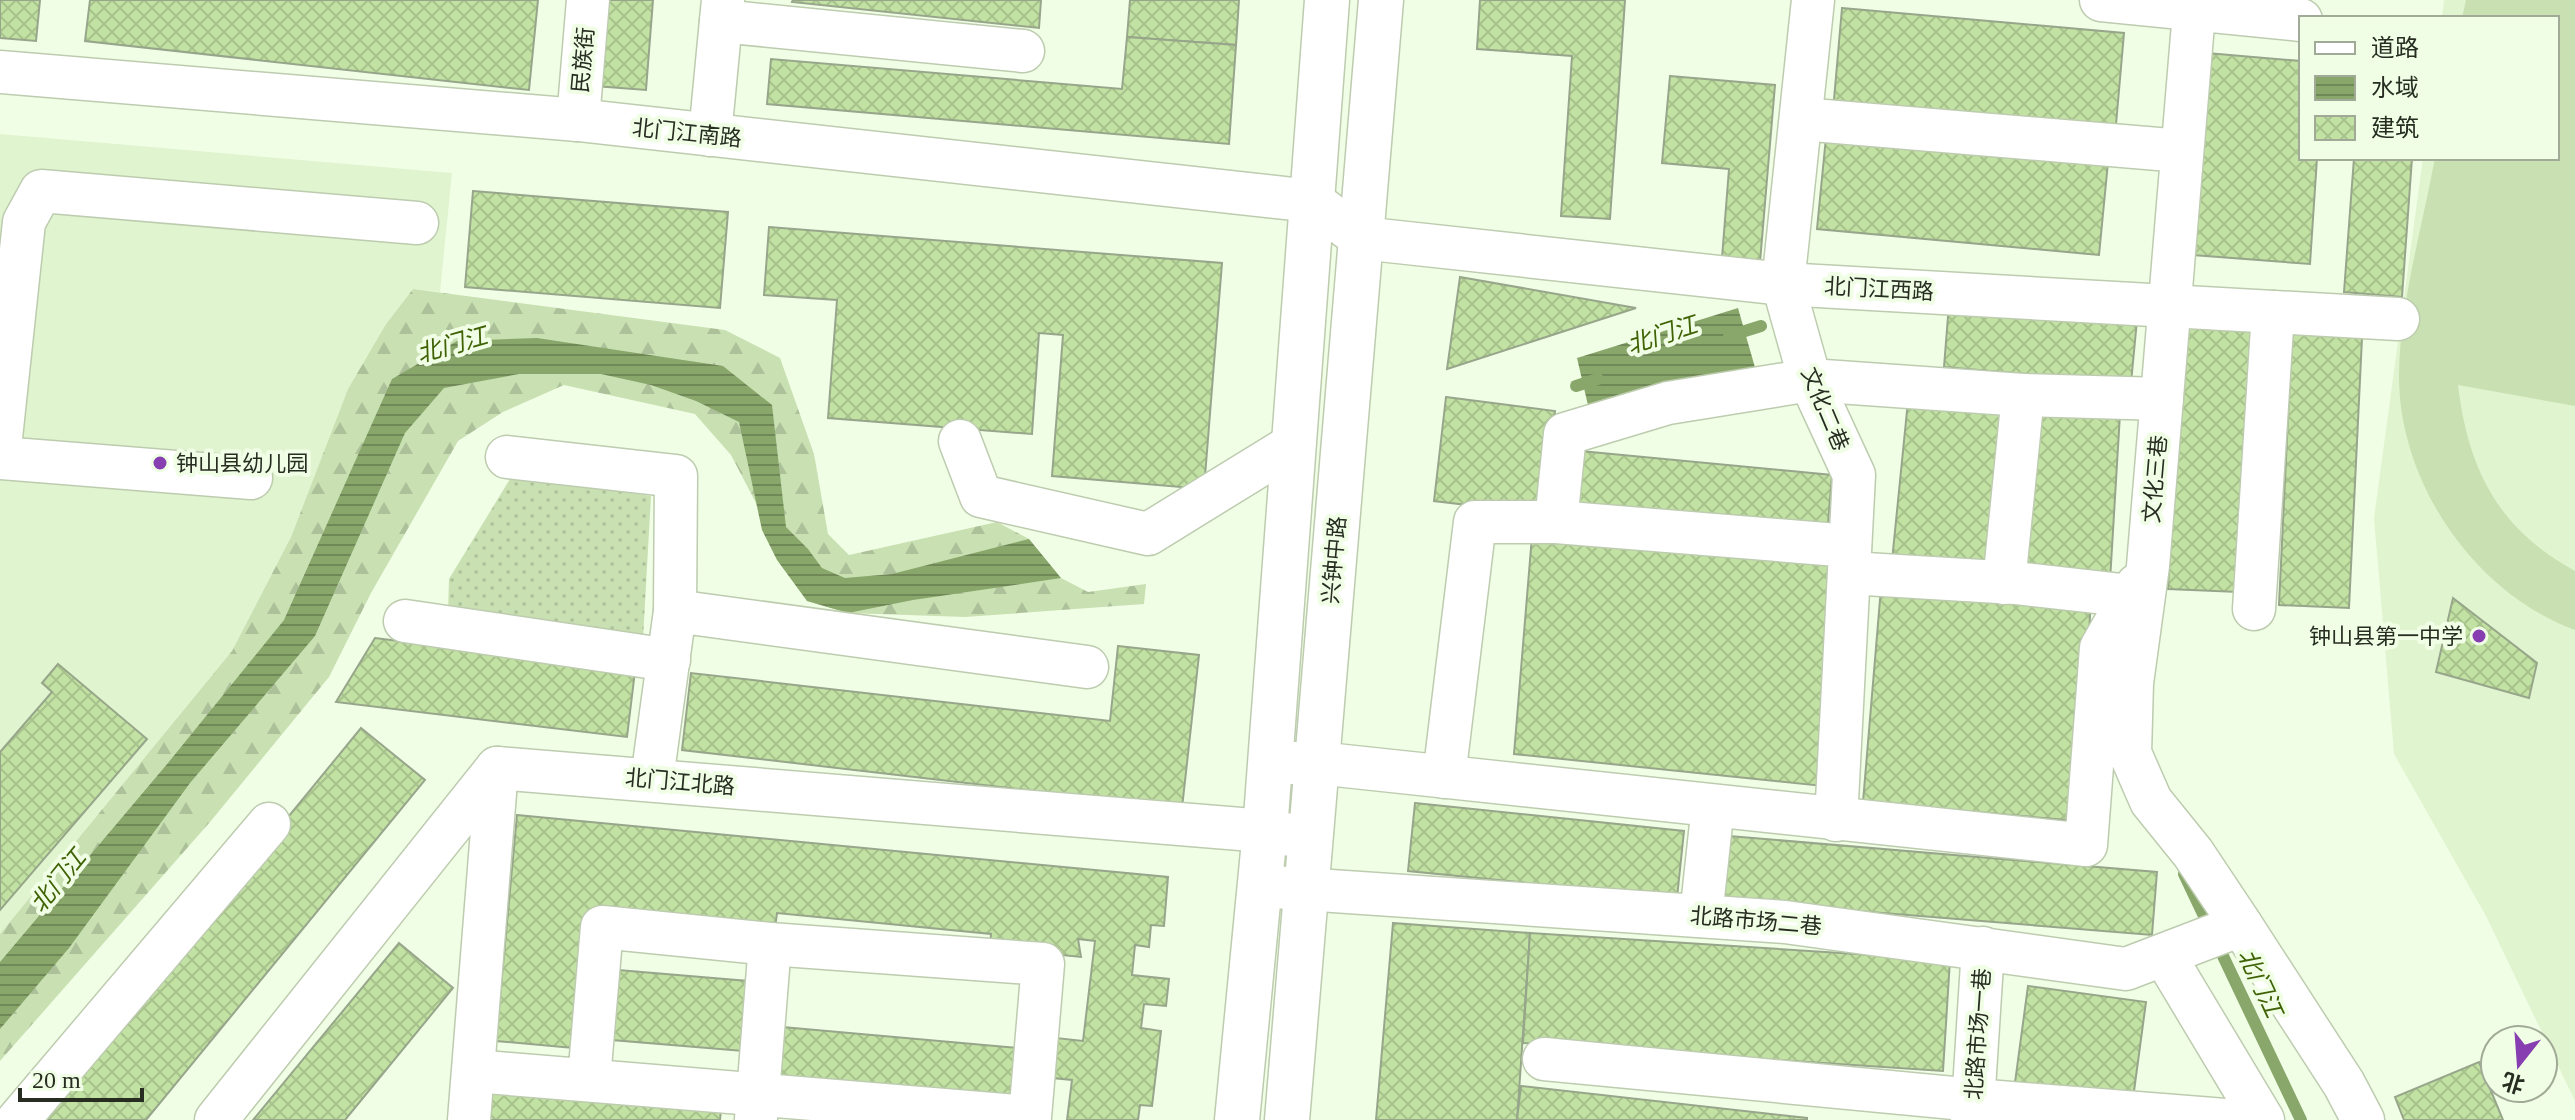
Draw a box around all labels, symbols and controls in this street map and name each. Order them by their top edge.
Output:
legend [2299,16,2559,160]
street label: 民族街 [568,26,598,94]
text: 道路 [2371,35,2419,61]
text: 水域 [2371,75,2419,101]
street label: 北门江南路 [631,115,743,151]
text: 建筑 [2371,115,2419,141]
street label: 北门江西路 [1823,274,1935,304]
water label: 北门江 [1624,311,1703,358]
water label: 北门江 [414,322,493,367]
street label: 文化二巷 [1796,364,1854,454]
street label: 文化三巷 [2139,434,2171,524]
place label: 钟山县幼儿园 [176,451,308,476]
marker: 钟山县幼儿园 [151,454,169,472]
street label: 兴钟中路 [1318,515,1350,605]
place label: 钟山县第一中学 [2309,624,2463,649]
marker: 钟山县第一中学 [2470,627,2488,645]
street label: 北门江北路 [624,765,736,799]
water label: 北门江 [25,843,93,917]
street label: 北路市场二巷 [1689,903,1823,939]
water label: 北门江 [2233,945,2288,1024]
street label: 北路市场一巷 [1961,967,1995,1101]
north arrow [2479,1024,2559,1104]
scale bar [20,1052,142,1102]
text: 20 m [32,1067,81,1093]
text: 北 [2499,1067,2527,1098]

